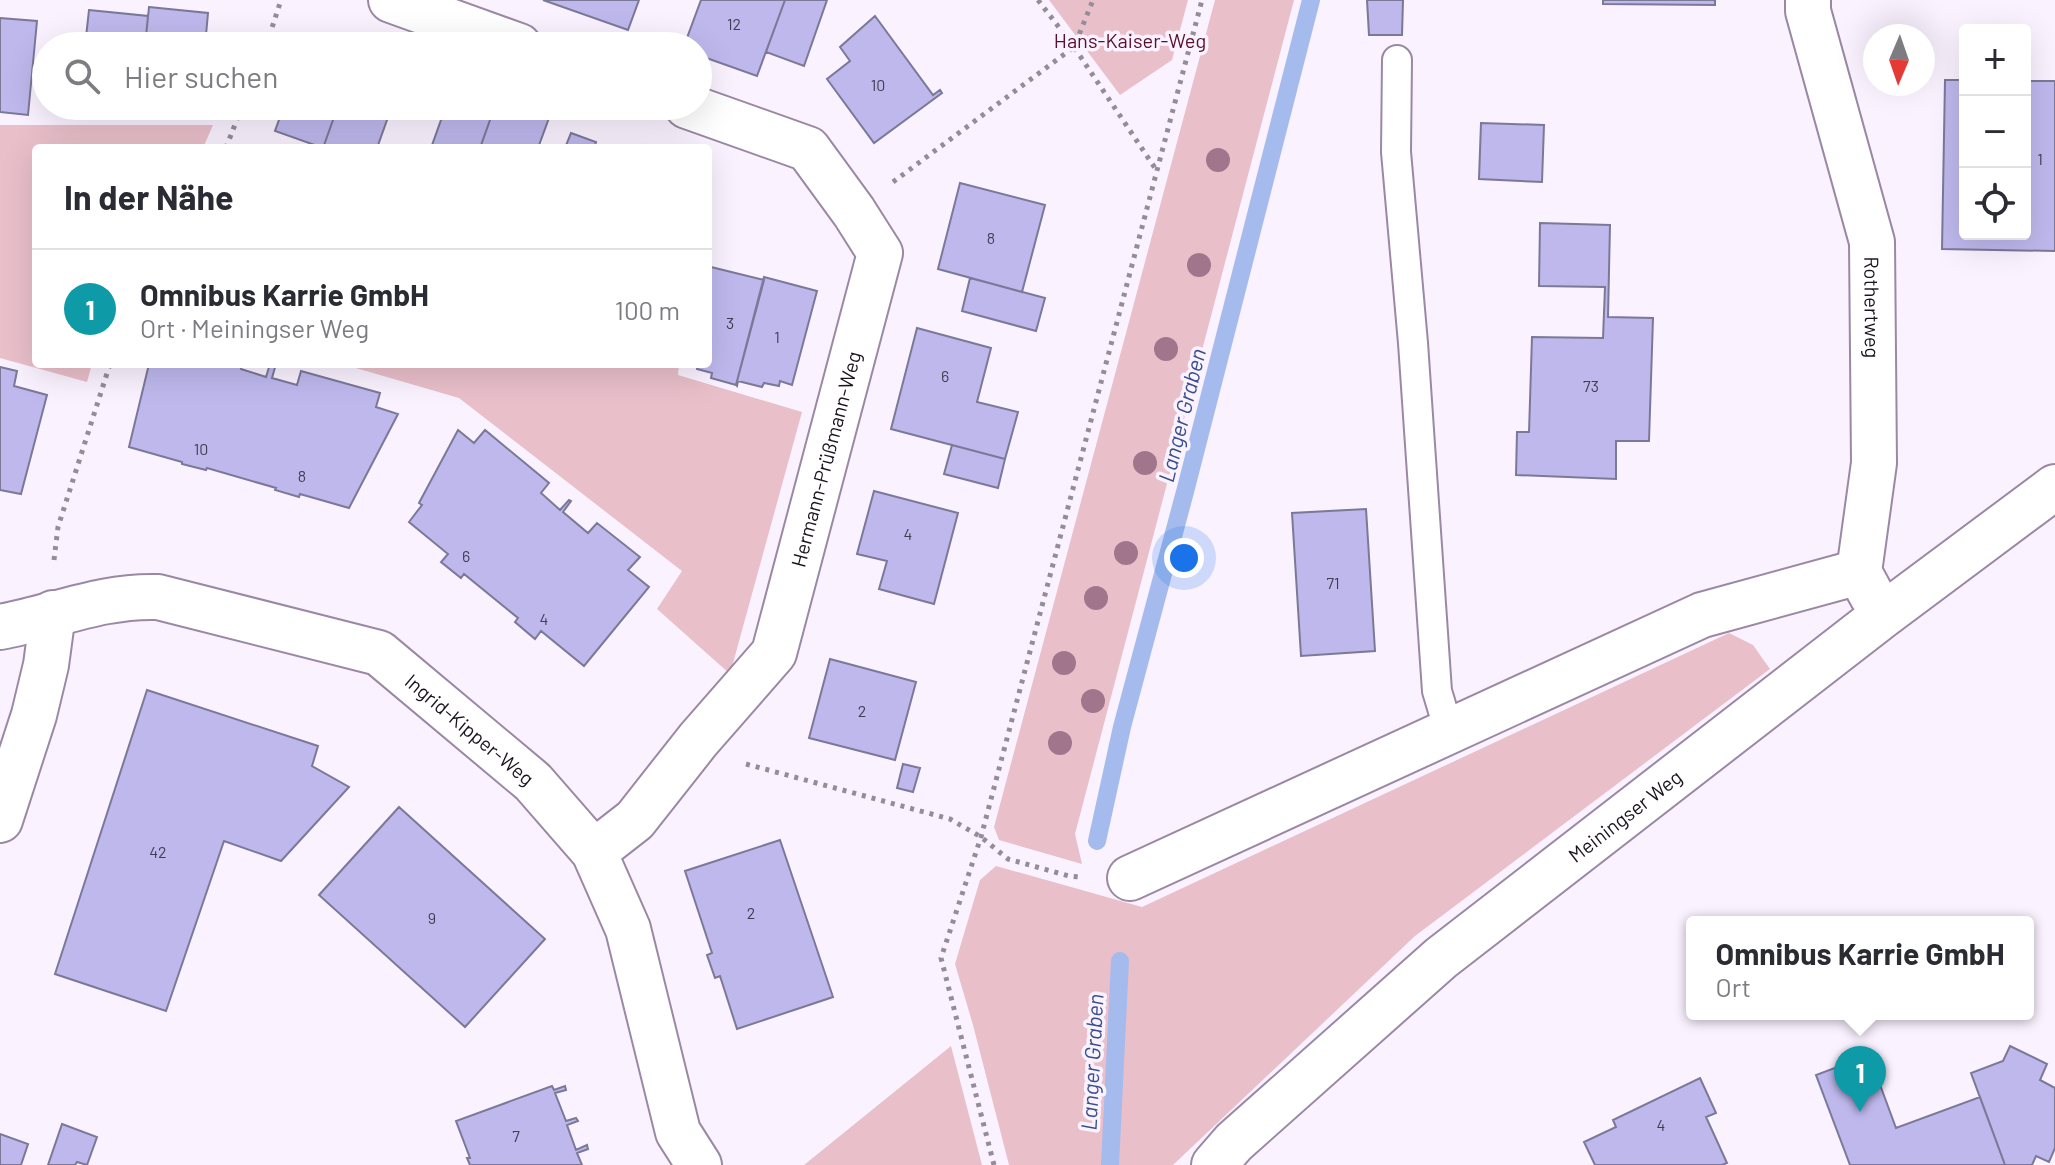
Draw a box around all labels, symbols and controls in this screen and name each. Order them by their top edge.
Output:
house number: 12 [727,14,741,33]
north arrow [1863,24,1935,96]
map controls [1959,24,2031,240]
button: + [1959,24,2031,96]
park label: Hans-Kaiser-Weg [1054,28,1206,52]
search box [32,32,712,120]
icon: search [60,54,104,98]
text: Hier suchen [124,58,278,94]
house number: 10 [871,75,885,94]
button: − [1959,96,2031,168]
house number: 1 [2037,149,2043,168]
button: locate [1959,168,2031,240]
text: In der Nähe [64,176,234,217]
house number: 8 [987,228,995,247]
street label: Rothertweg [1860,256,1885,358]
text: Omnibus Karrie GmbH [140,276,429,312]
text: 1 [85,294,95,325]
text: 100 m [615,294,680,325]
text: Ort · Meiningser Weg [140,312,369,343]
house number: 3 [726,313,734,332]
house number: 1 [774,327,780,346]
water label: Langer Graben [1152,346,1210,484]
street label: Hermann-Prüßmann-Weg [785,349,865,570]
house number: 6 [941,366,949,385]
house number: 73 [1583,376,1599,395]
house number: 10 [194,439,208,458]
house number: 8 [298,466,306,485]
house number: 4 [904,524,912,543]
your location [1164,538,1204,578]
house number: 6 [462,546,470,565]
house number: 71 [1326,573,1340,592]
house number: 4 [540,609,548,628]
street label: Ingrid-Kipper-Weg [401,668,539,790]
house number: 2 [858,701,866,720]
street label: Meiningser Weg [1563,764,1686,867]
house number: 42 [149,842,167,861]
house number: 2 [747,903,755,922]
house number: 9 [428,908,436,927]
popup [1686,916,2034,1020]
text: Omnibus Karrie GmbH [1716,935,2004,971]
text: Ort [1716,971,1751,1002]
water label: Langer Graben [1074,993,1108,1131]
pin: 1 [1834,1046,1886,1112]
house number: 4 [1657,1115,1665,1134]
house number: 7 [512,1126,520,1145]

